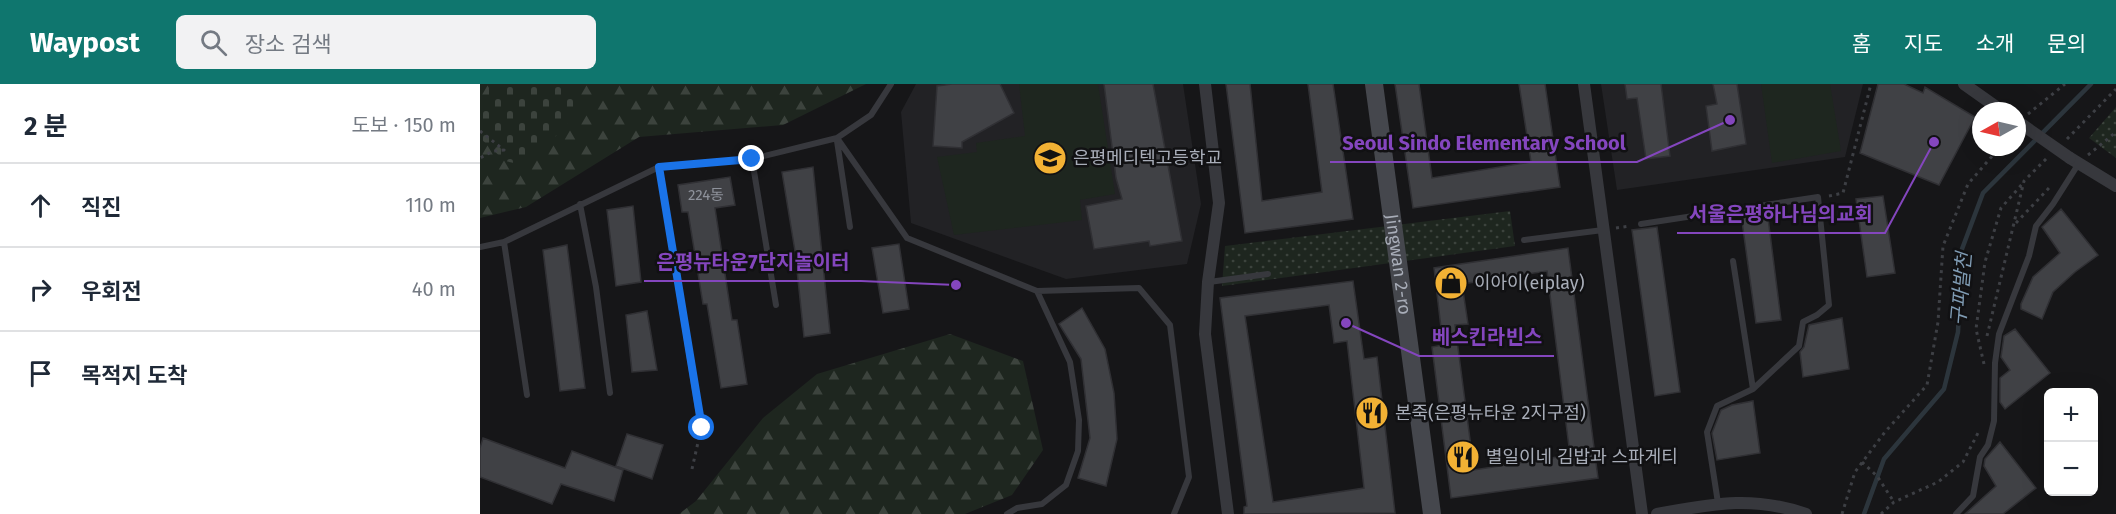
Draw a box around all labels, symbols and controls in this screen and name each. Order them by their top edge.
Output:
search box [176,15,596,69]
text: Waypost [30,26,140,59]
icon: search [197,26,230,59]
text: 장소 검색 [245,31,332,58]
text: 홈 [1852,31,1871,57]
text: 지도 [1904,31,1943,57]
text: 소개 [1976,31,2014,57]
text: 문의 [2047,31,2086,57]
north arrow [1972,102,2026,156]
text: 2 분 [24,111,68,142]
text: 도보 · 150 m [352,113,456,137]
callout: Seoul Sindo Elementary School [1330,124,1637,162]
text: Seoul Sindo Elementary School [1342,131,1626,155]
school or university icon: 은평메디텍고등학교 [1032,140,1068,176]
route end [738,145,764,171]
place label: 은평메디텍고등학교 [1073,147,1222,169]
house number: 224동 [688,186,724,204]
icon: ahead [24,189,57,222]
text: 110 m [405,193,456,217]
text: 직진 [81,194,121,221]
callout: 서울은평하나님의교회 [1677,195,1885,233]
text: 서울은평하나님의교회 [1689,202,1873,226]
street label: Jingwan 2-ro [1381,213,1416,316]
callout: 은평뉴타운7단지놀이터 [644,243,861,281]
water label: 구파발천 [1946,249,1976,327]
text: 은평뉴타운7단지놀이터 [656,250,850,274]
shop icon: 이아이(eiplay) [1433,265,1469,301]
place label: 이아이(eiplay) [1474,272,1585,294]
icon: right [24,273,57,306]
text: 40 m [412,277,456,301]
text: 우회전 [81,278,142,305]
callout: 베스킨라빈스 [1419,318,1554,356]
text: 베스킨라빈스 [1432,325,1542,349]
icon: arrive [24,357,57,390]
text: 목적지 도착 [81,362,187,389]
map controls [2044,388,2098,496]
button: + [2044,388,2098,442]
restaurant icon: 본죽(은평뉴타운 2지구점) [1354,395,1390,431]
place label: 본죽(은평뉴타운 2지구점) [1395,402,1586,424]
route start [688,414,714,440]
restaurant icon: 별일이네 김밥과 스파게티 [1445,439,1481,475]
button: − [2044,442,2098,496]
place label: 별일이네 김밥과 스파게티 [1486,446,1678,468]

